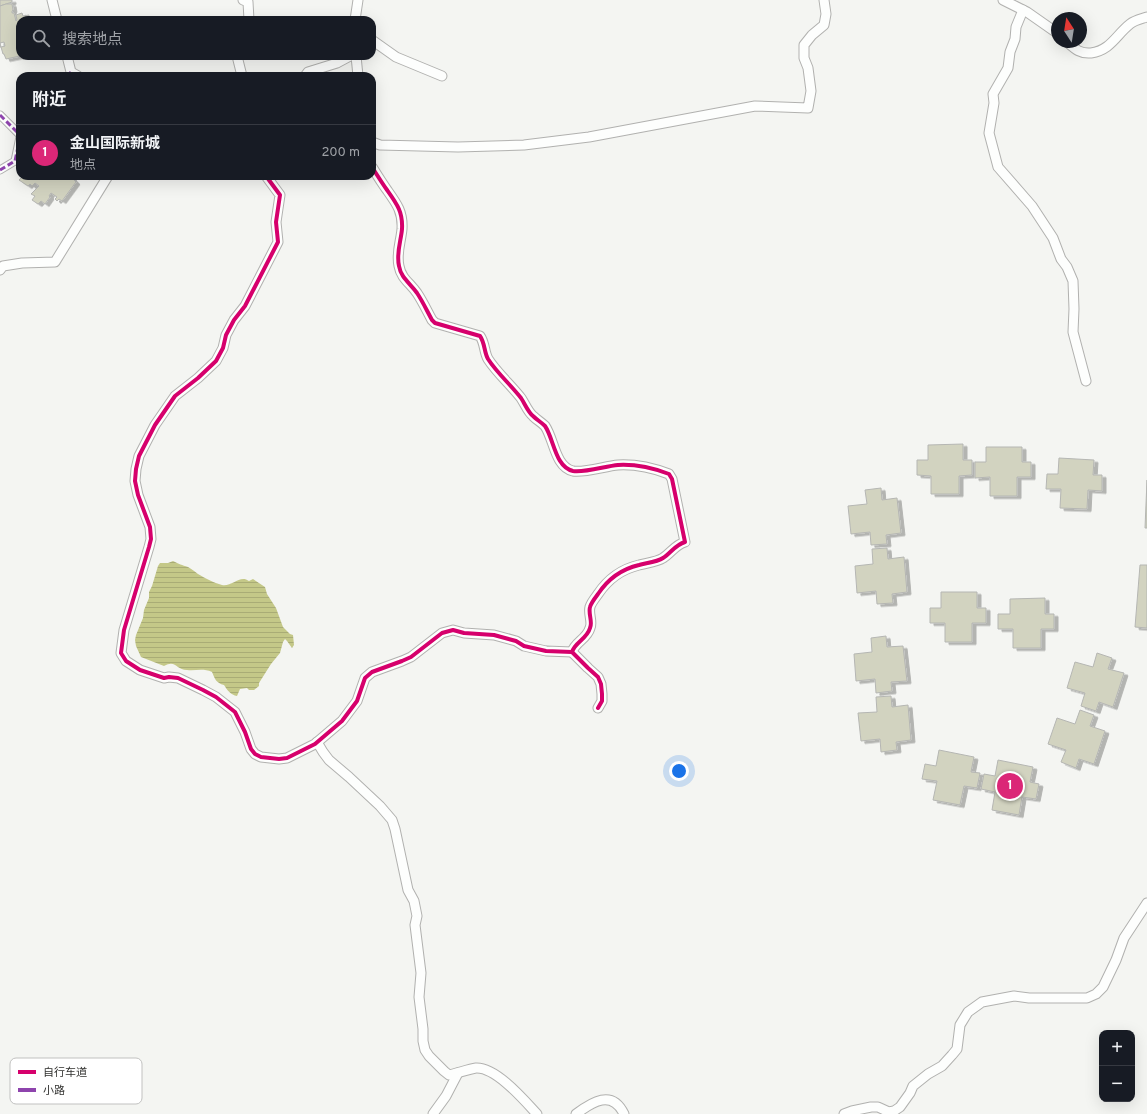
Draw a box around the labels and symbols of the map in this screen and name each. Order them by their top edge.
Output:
north arrow [1051,12,1087,48]
your location [669,761,689,781]
pin: 1 [997,771,1023,801]
legend [10,1058,142,1104]
text: 自行车道 [43,1066,87,1080]
text: 小路 [43,1084,65,1098]

